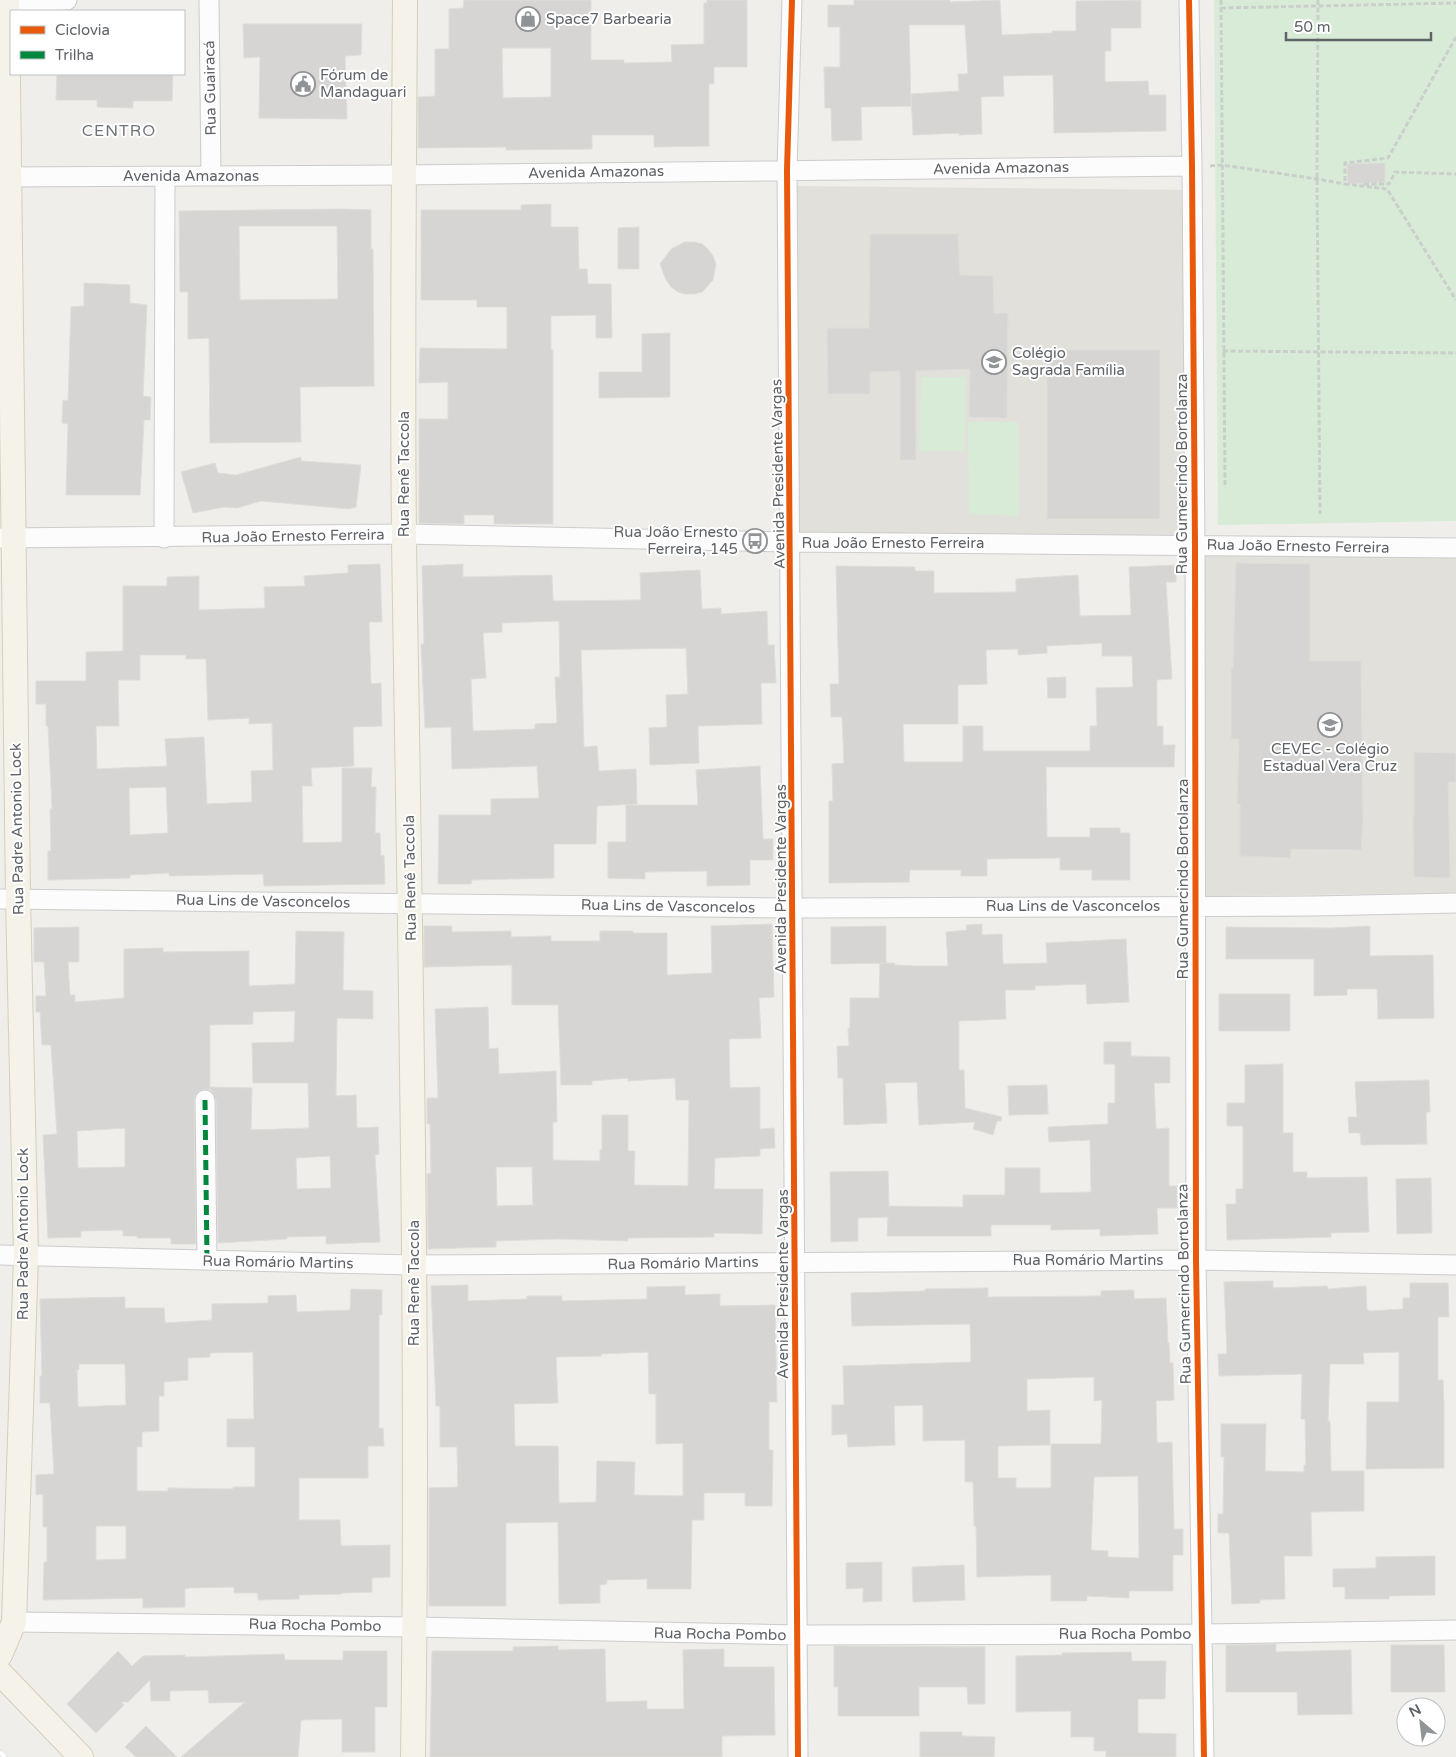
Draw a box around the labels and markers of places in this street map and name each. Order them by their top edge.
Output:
shop icon: Space7 Barbearia [515,6,541,32]
place label: Space7 Barbearia [546,10,672,28]
place label: Fórum de Mandaguari [320,66,406,101]
public building icon: Fórum de Mandaguari [290,71,316,97]
place label: Colégio Sagrada Família [1012,344,1125,379]
school or university icon: Colégio Sagrada Família [981,349,1007,375]
place label: Rua João Ernesto Ferreira, 145 [614,523,738,558]
bus stop icon: Rua João Ernesto Ferreira, 145 [742,528,768,554]
school or university icon: CEVEC - Colégio Estadual Vera Cruz [1317,712,1343,738]
place label: CEVEC - Colégio Estadual Vera Cruz [1263,740,1397,775]

